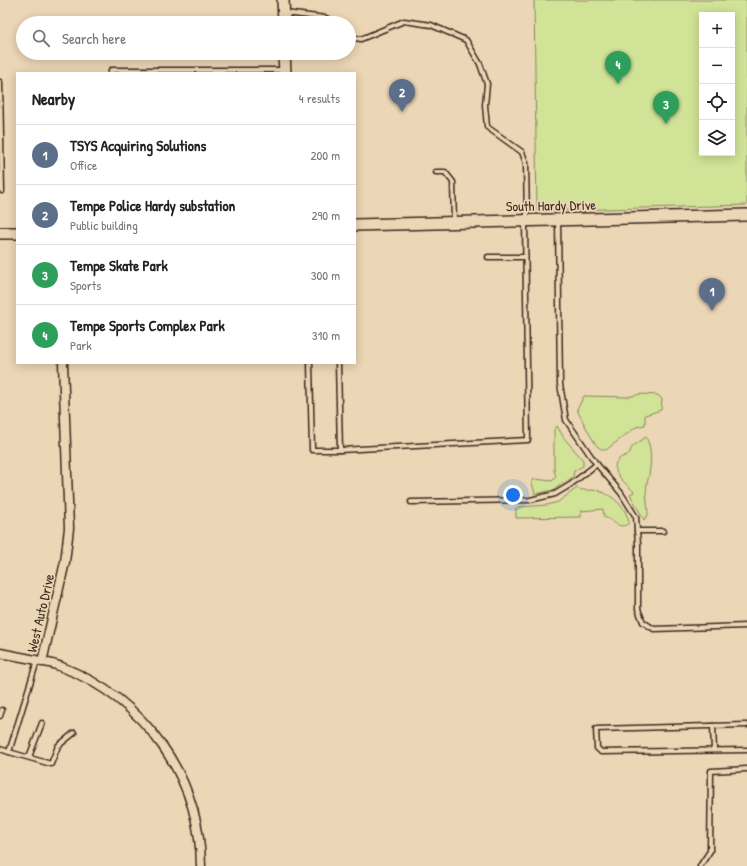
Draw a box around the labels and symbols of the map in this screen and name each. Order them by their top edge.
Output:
pin: 4 [605,51,631,84]
pin: 2 [389,79,415,112]
pin: 3 [653,91,679,124]
street label: South Hardy Drive [506,195,597,216]
pin: 1 [699,278,725,311]
your location [503,485,523,505]
street label: West Auto Drive [22,571,58,654]

